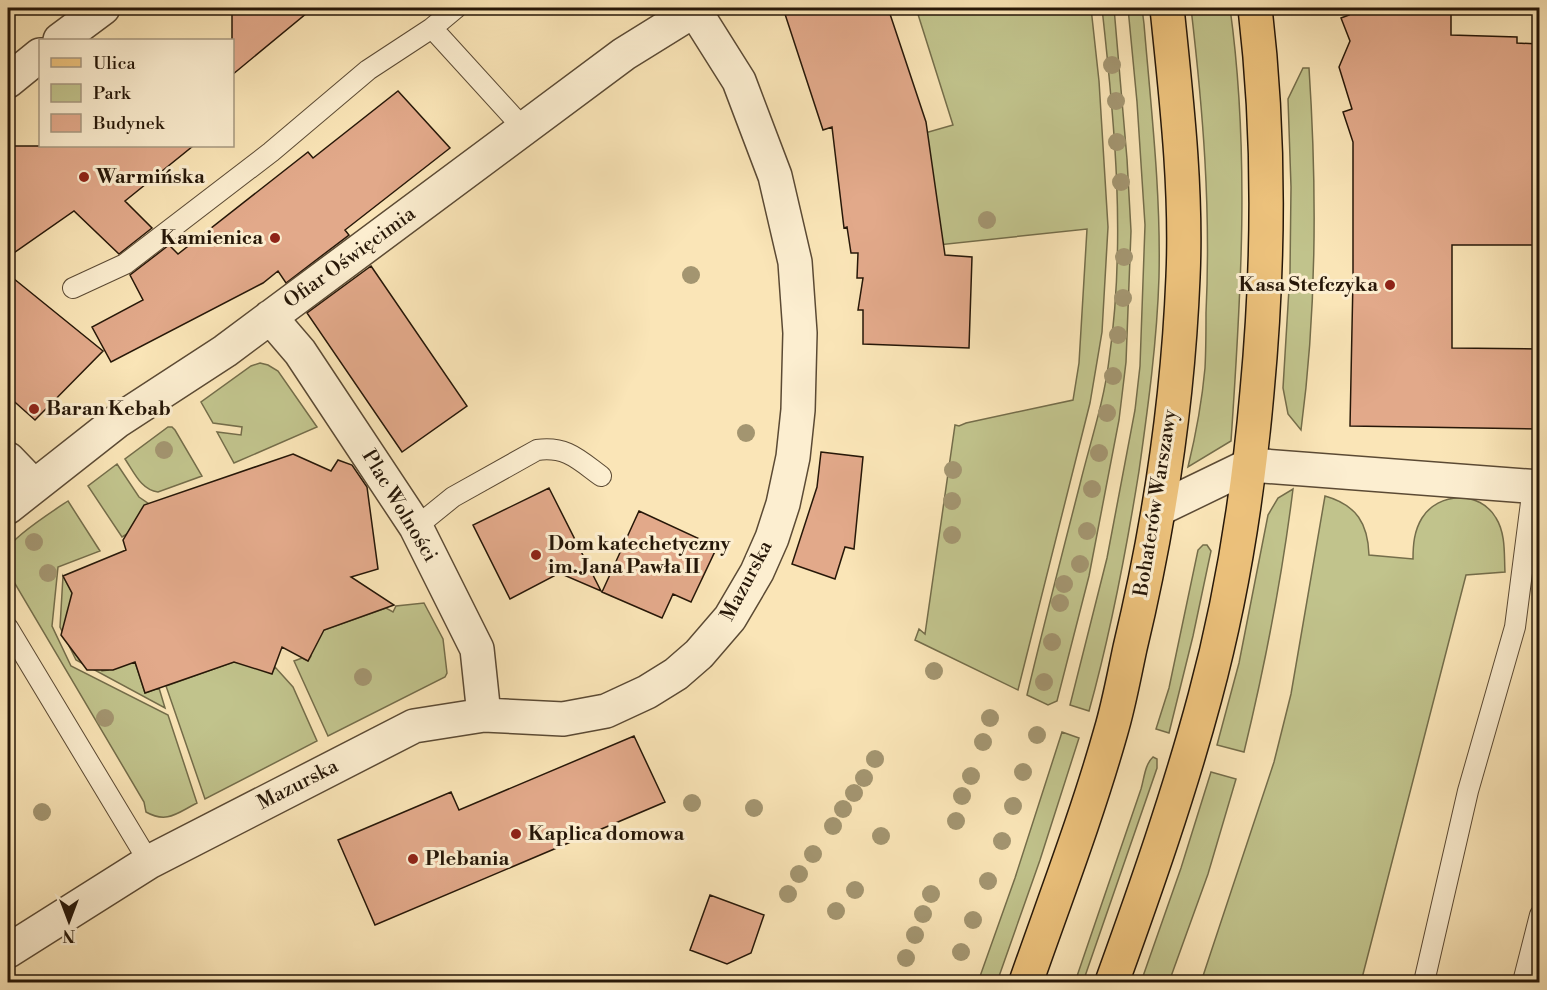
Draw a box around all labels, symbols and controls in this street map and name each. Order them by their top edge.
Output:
legend [39,39,234,147]
text: Ulica [93,52,137,75]
text: Park [93,82,132,105]
text: Budynek [92,112,166,135]
place label: Warmińska [95,165,205,190]
marker: Warmińska [77,170,91,184]
street label: Ofiar Oświęcimia [279,201,422,314]
place label: Kamienica [160,226,263,251]
marker: Kamienica [268,231,282,245]
place label: Kasa Stefczyka [1239,273,1378,298]
marker: Kasa Stefczyka [1383,278,1397,292]
place label: Baran Kebab [46,397,171,422]
marker: Baran Kebab [27,402,41,416]
street label: Bohaterów Warszawy [1129,407,1183,599]
street label: Plac Wolności [356,445,442,567]
place label: Dom katechetyczny im. Jana Pawła II [548,532,732,580]
street label: Mazurska [715,536,779,625]
marker: Dom katechetyczny im. Jana Pawła II [529,548,543,562]
street label: Mazurska [253,754,343,816]
place label: Kaplica domowa [528,822,684,847]
marker: Kaplica domowa [509,827,523,841]
place label: Plebania [425,847,509,872]
marker: Plebania [406,852,420,866]
north arrow [39,891,99,951]
text: N [62,925,75,945]

